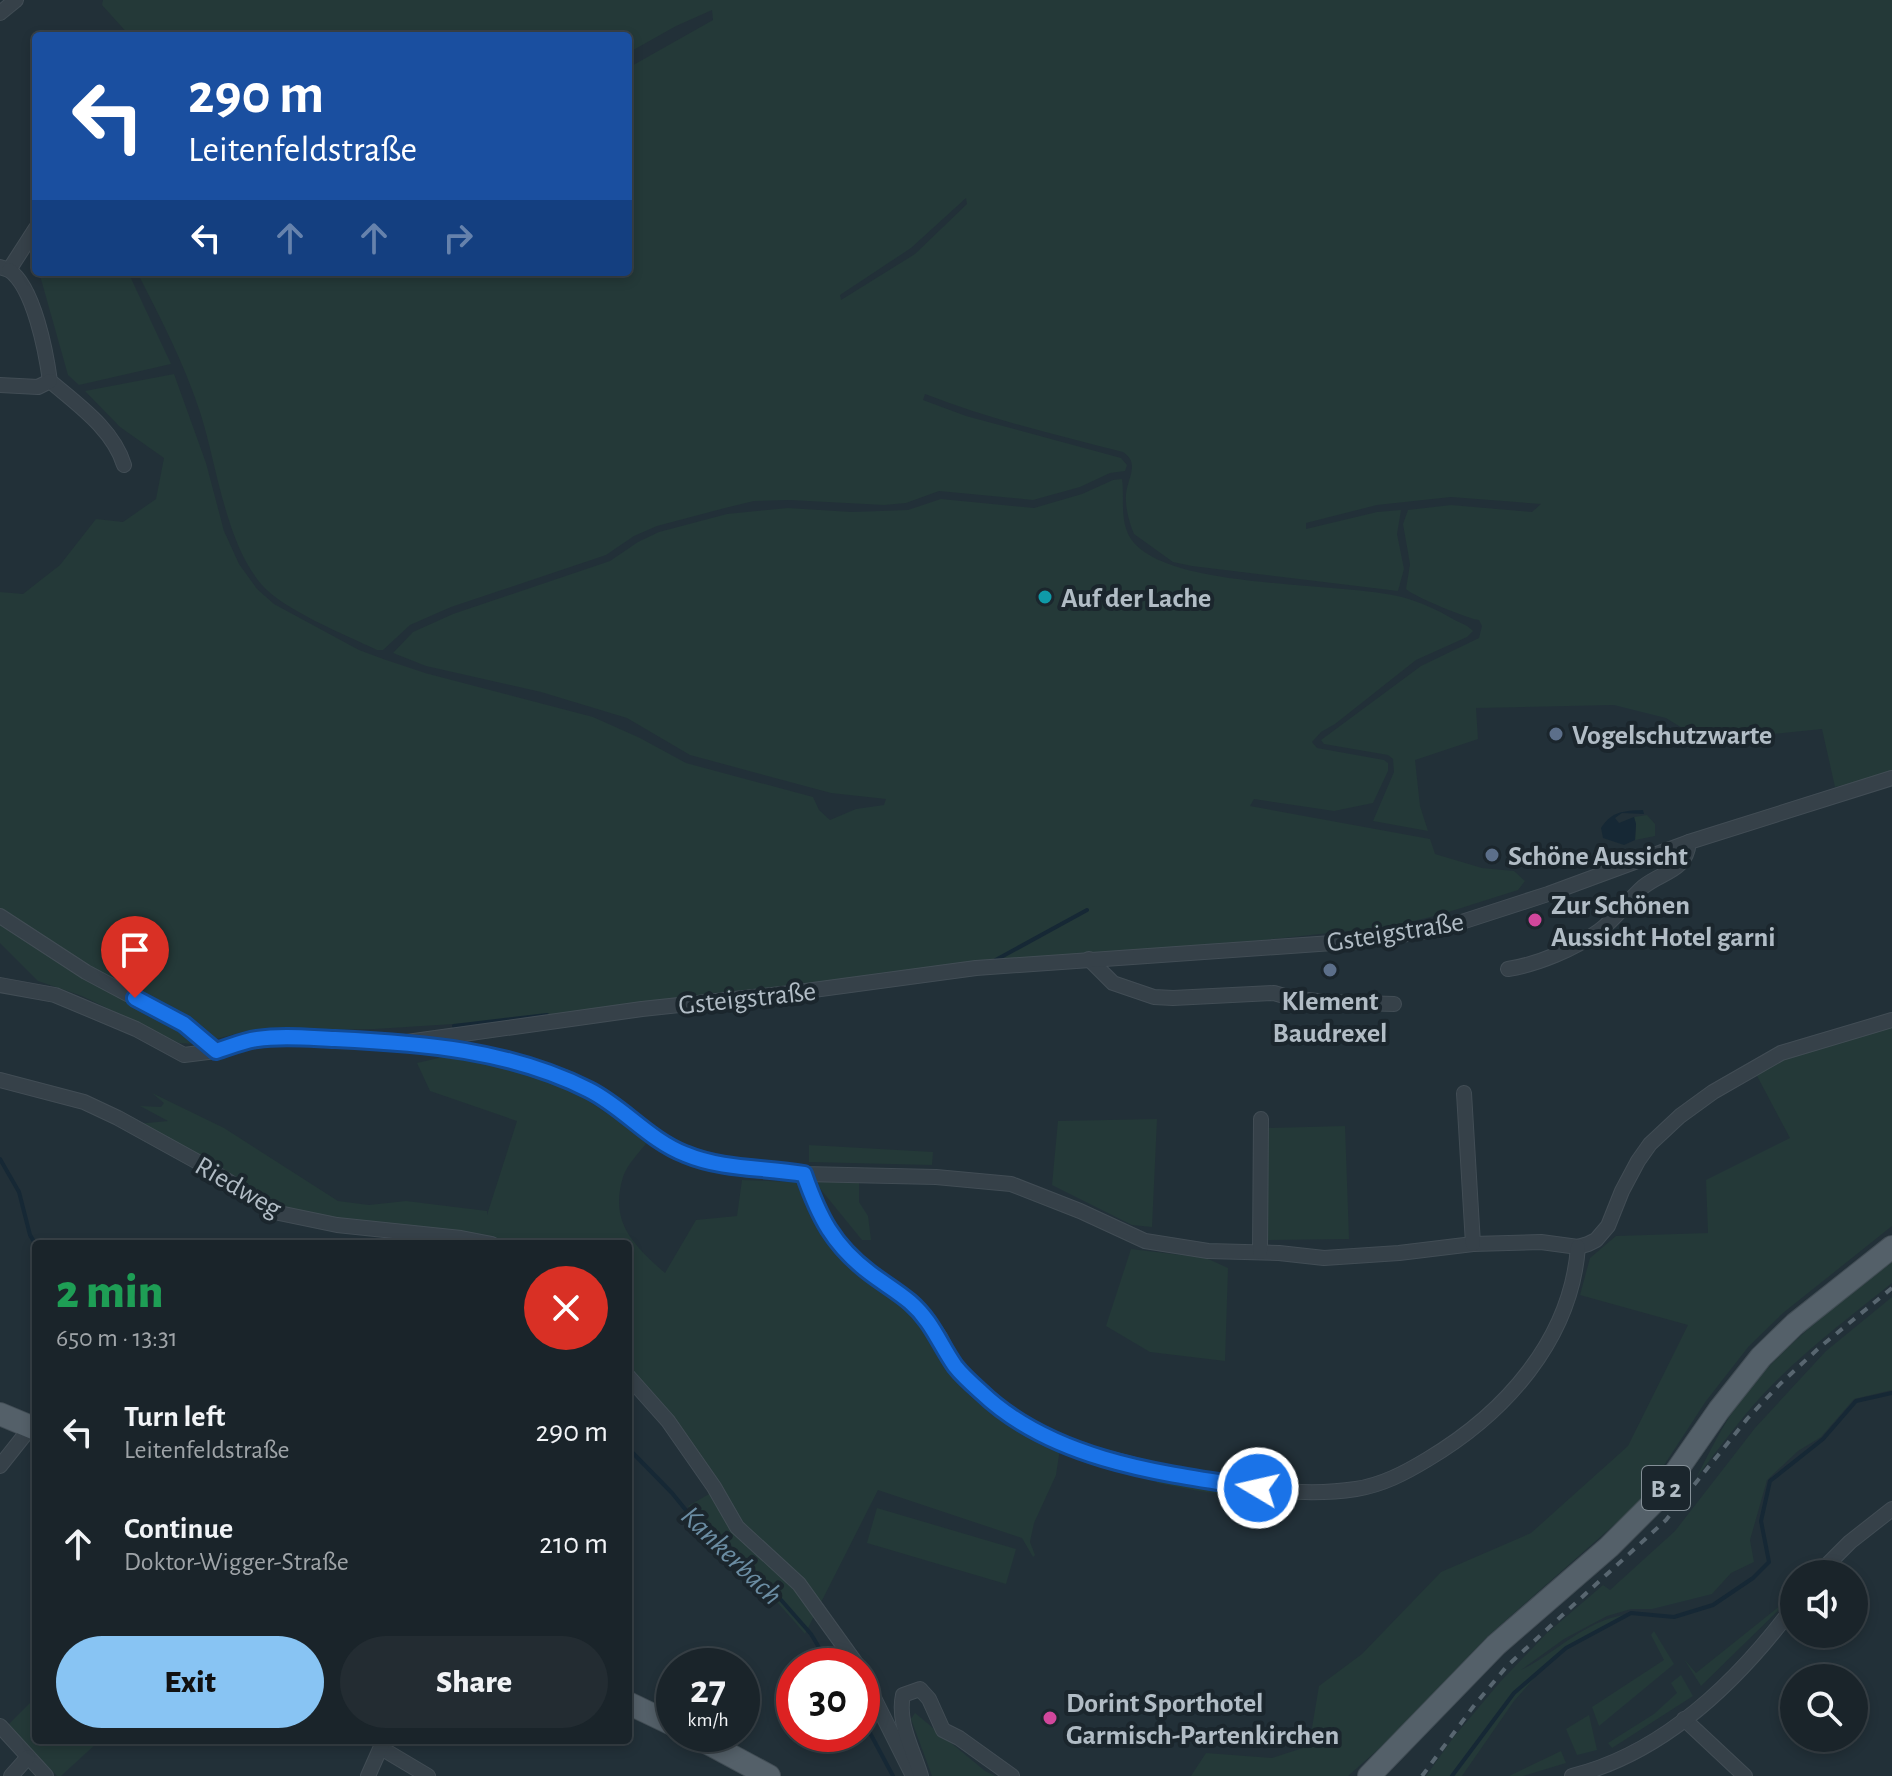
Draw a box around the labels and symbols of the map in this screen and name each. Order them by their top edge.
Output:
place label: Auf der Lache [1061,585,1211,613]
marker: Auf der Lache [1036,588,1054,606]
place label: Vogelschutzwarte [1572,722,1772,750]
marker: Vogelschutzwarte [1547,725,1565,743]
place label: Schöne Aussicht [1508,843,1688,871]
marker: Schöne Aussicht [1483,846,1501,864]
place label: Zur Schönen Aussicht Hotel garni [1551,892,1776,952]
street label: Gsteigstraße [1325,908,1466,958]
marker: Zur Schönen Aussicht Hotel garni [1526,911,1544,929]
pin [101,916,169,998]
marker: Klement Baudrexel [1321,961,1339,979]
street label: Gsteigstraße [677,978,818,1020]
place label: Klement Baudrexel [1273,988,1387,1048]
street label: Riedweg [190,1152,286,1224]
position arrow [1216,1446,1300,1530]
road number: B 2 [1642,1466,1690,1510]
water label: Kankerbach [675,1501,788,1611]
speed limit sign: 30 [776,1648,880,1752]
place label: Dorint Sporthotel Garmisch-Partenkirchen [1066,1690,1339,1750]
marker: Dorint Sporthotel Garmisch-Partenkirchen [1041,1709,1059,1727]

